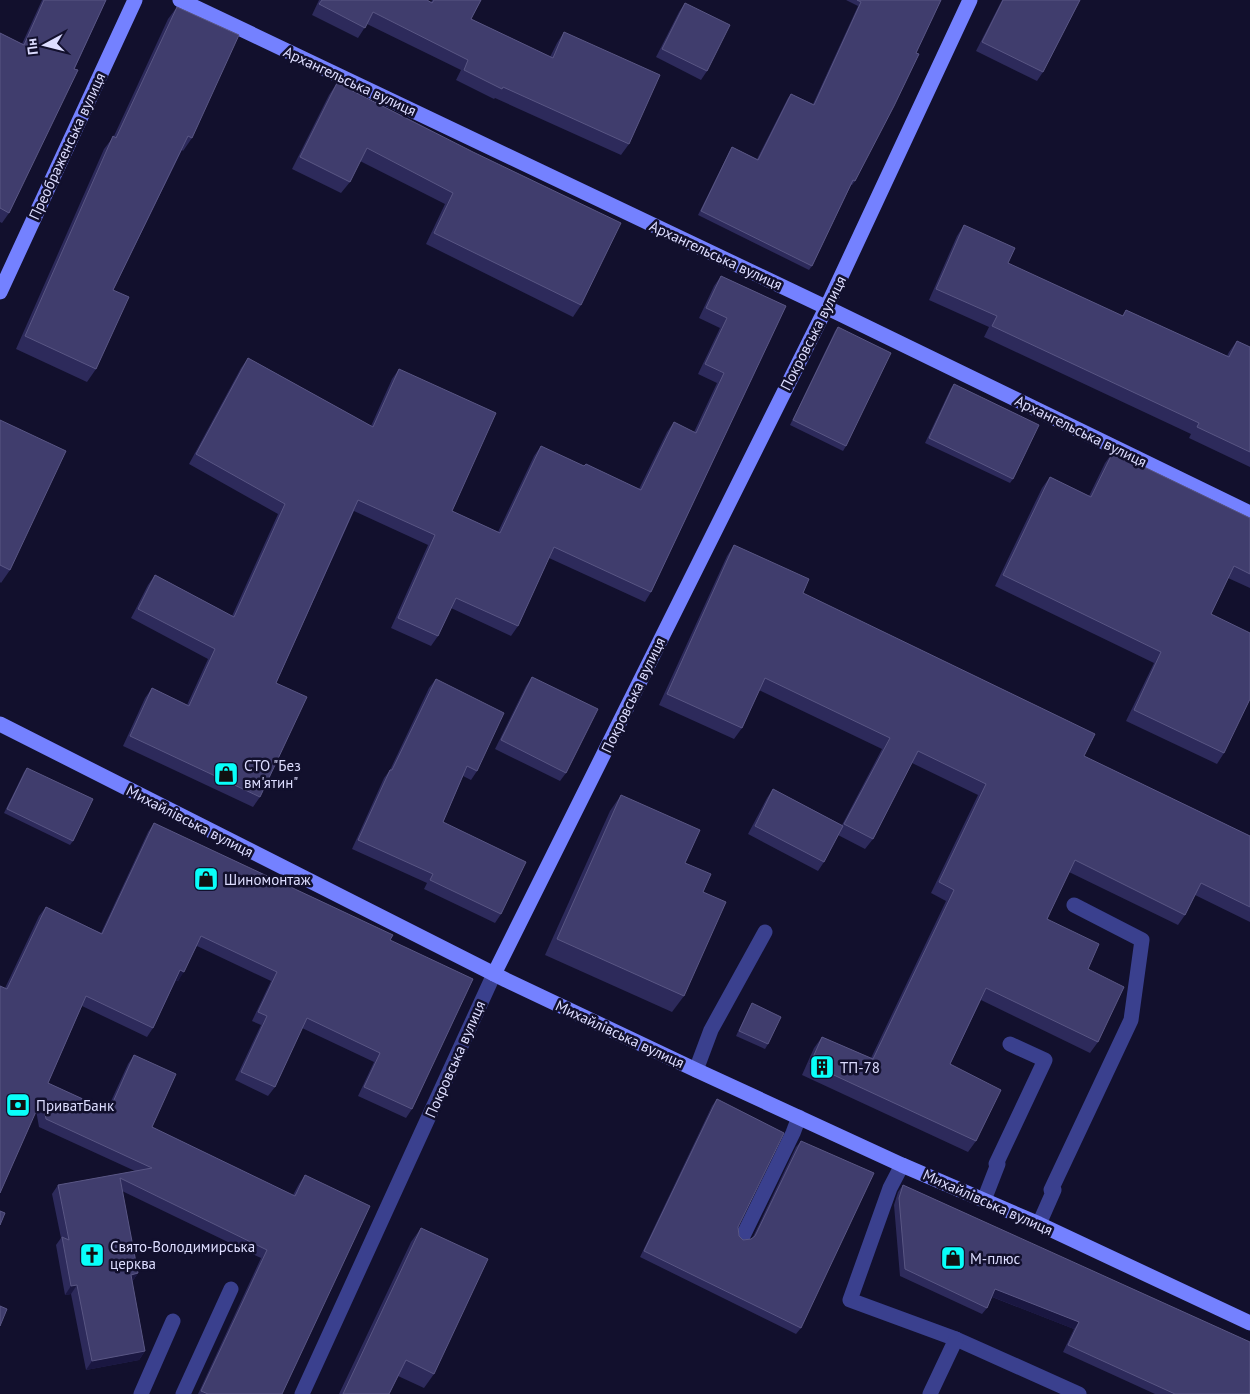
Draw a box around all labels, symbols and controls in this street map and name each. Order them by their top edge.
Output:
north arrow [20,20,70,70]
text: Пн [22,37,42,56]
street label: Архангельська вулиця [281,42,419,120]
street label: Преображенська вулиця [25,69,109,223]
street label: Архангельська вулиця [647,216,785,294]
street label: Покровська вулиця [776,272,850,394]
street label: Архангельська вулиця [1012,391,1150,471]
street label: Покровська вулиця [597,634,669,756]
place label: СТО "Без вм'ятин" [244,756,301,792]
shop icon: СТО "Без вм'ятин" [213,761,239,787]
street label: Михайлівська вулиця [123,781,257,861]
shop icon: Шиномонтаж [193,866,219,892]
place label: Шиномонтаж [224,870,311,889]
street label: Михайлівська вулиця [552,996,688,1072]
street label: Покровська вулиця [421,997,489,1121]
building icon: ТП-78 [809,1054,835,1080]
place label: ТП-78 [840,1058,880,1077]
bank icon: ПриватБанк [5,1092,31,1118]
place label: ПриватБанк [36,1096,115,1115]
street label: Михайлівська вулиця [920,1165,1056,1239]
place label: Свято-Володимирська церква [110,1237,255,1273]
church icon: Свято-Володимирська церква [79,1242,105,1268]
shop icon: М-плюс [940,1245,966,1271]
place label: М-плюс [970,1249,1021,1268]

